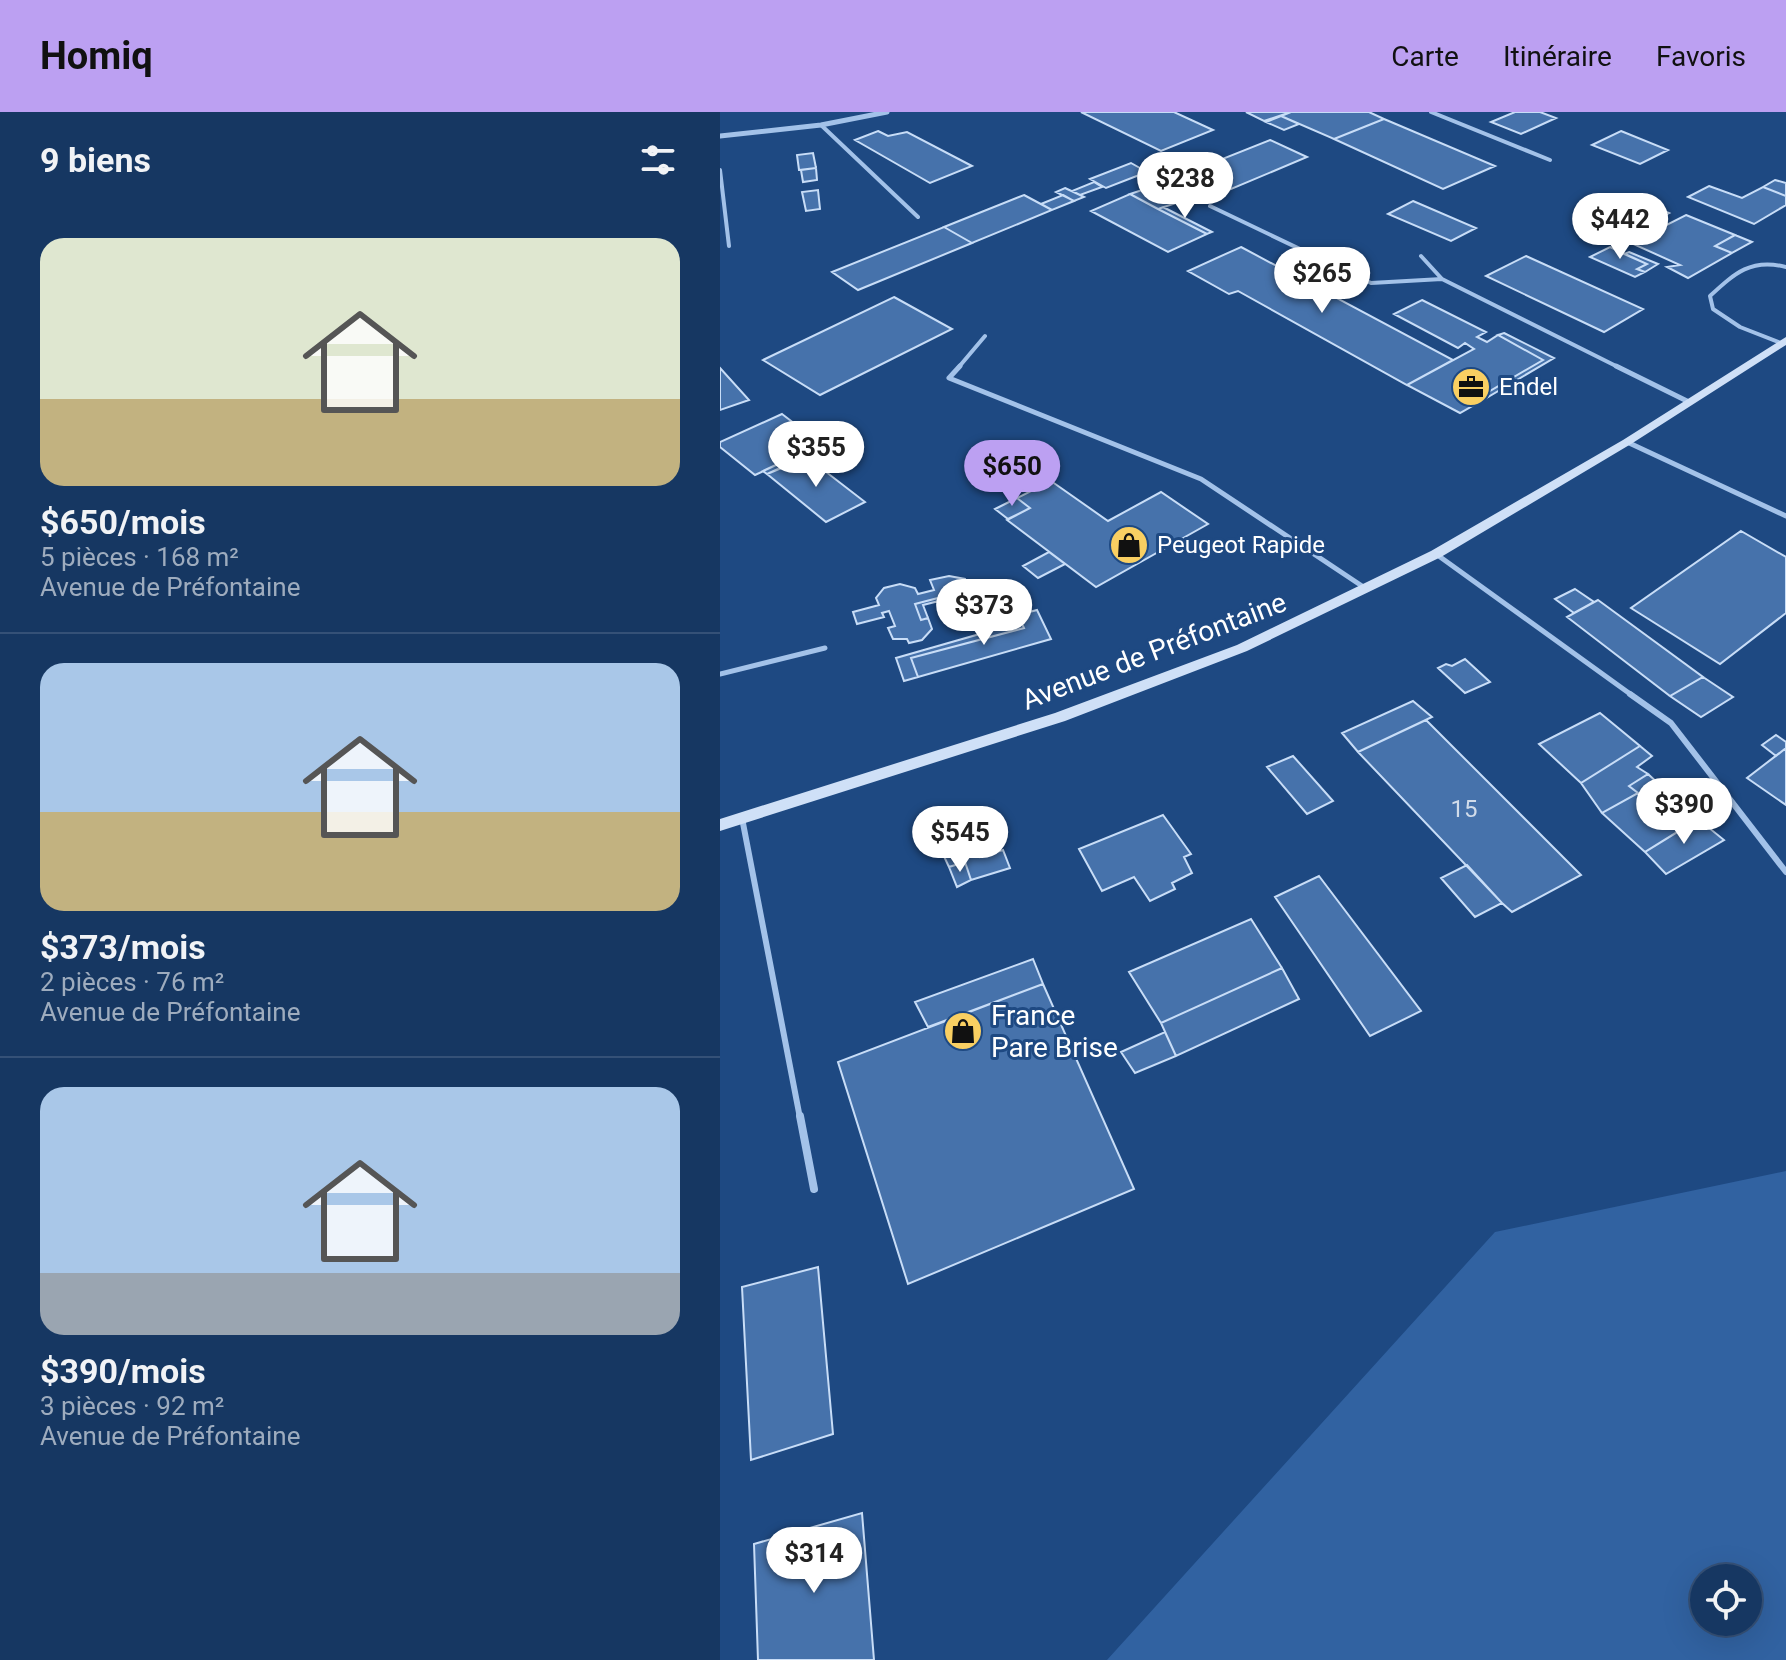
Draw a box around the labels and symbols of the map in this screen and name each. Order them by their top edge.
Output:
pin: $238 [1138,152,1232,220]
pin: $442 [1573,193,1667,261]
pin: $265 [1275,247,1369,315]
office icon: Endel [1450,366,1492,408]
place label: Endel [1499,373,1558,401]
pin: $355 [769,421,863,489]
pin: $650 [965,440,1059,508]
shop icon: Peugeot Rapide [1108,524,1150,566]
place label: Peugeot Rapide [1157,531,1325,559]
pin: $373 [937,579,1031,647]
street label: Avenue de Préfontaine [1017,585,1291,717]
pin: $390 [1637,778,1731,846]
house number: 15 [1451,795,1477,823]
pin: $545 [913,806,1007,874]
place label: France Pare Brise [991,999,1118,1064]
shop icon: France Pare Brise [942,1010,984,1052]
pin: $314 [767,1527,861,1595]

